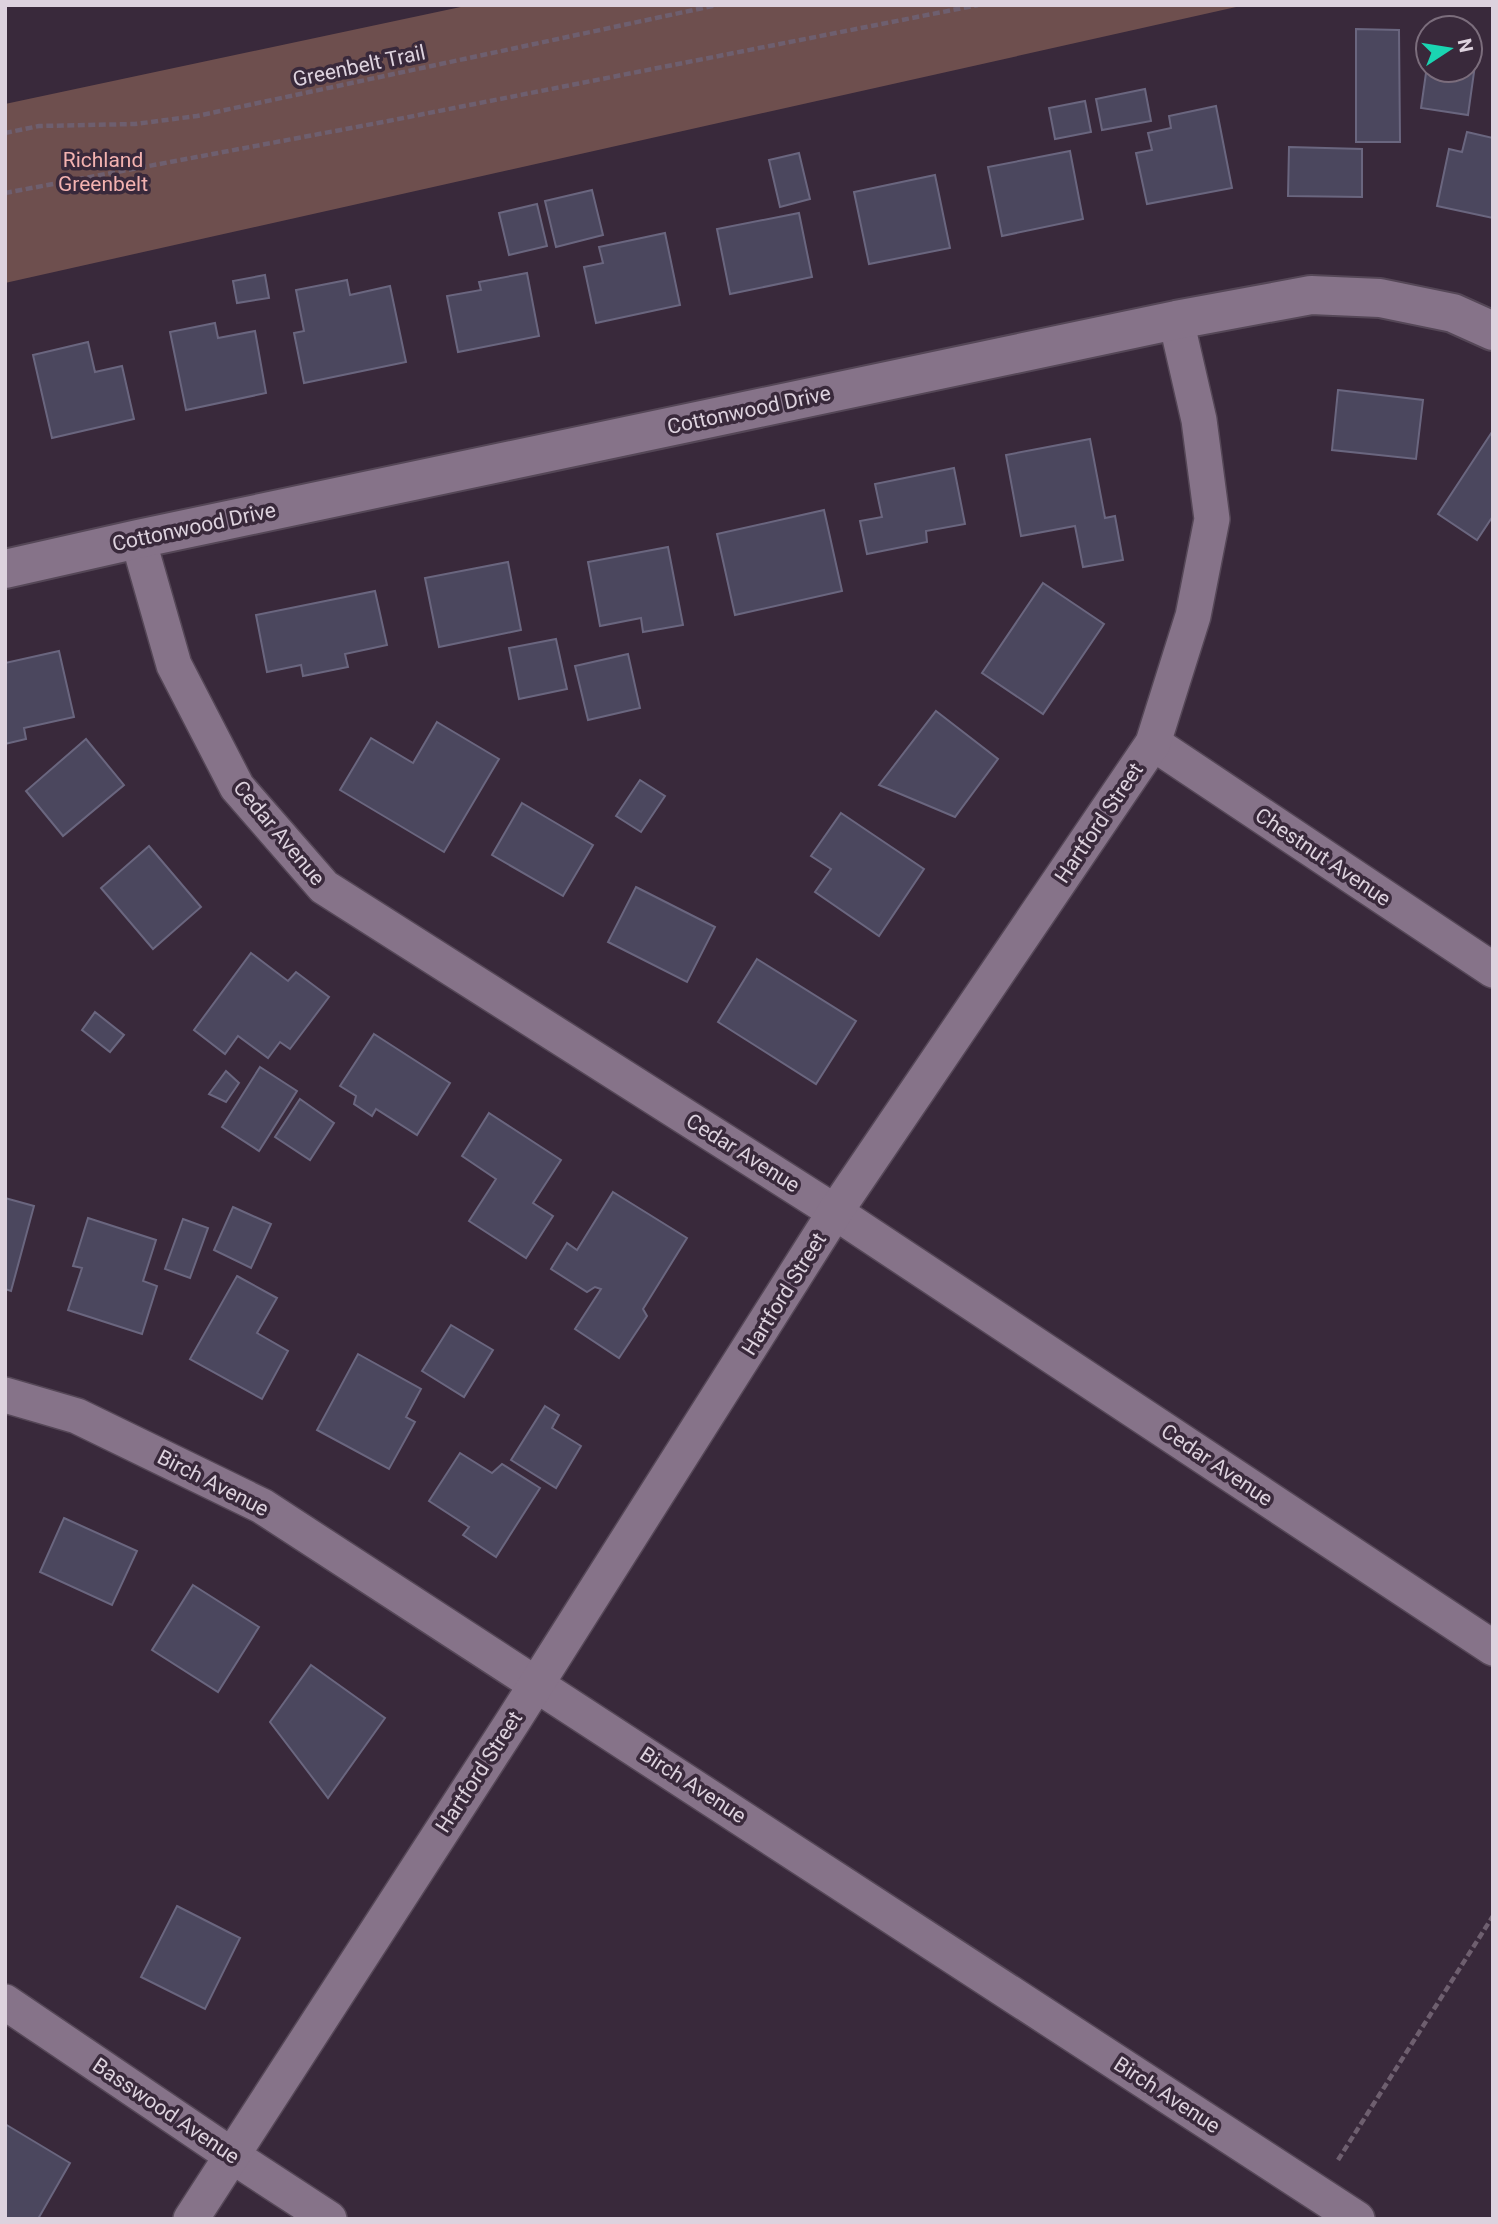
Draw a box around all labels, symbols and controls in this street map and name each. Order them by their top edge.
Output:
north arrow [1414,14,1484,84]
text: N [1452,37,1478,55]
street label: Greenbelt Trail [291,40,427,92]
park label: Richland Greenbelt [58,148,148,196]
street label: Cottonwood Drive [665,381,833,439]
street label: Cottonwood Drive [110,498,278,556]
street label: Hartford Street [1050,758,1148,888]
street label: Cedar Avenue [228,776,330,890]
street label: Chestnut Avenue [1251,803,1395,911]
street label: Cedar Avenue [682,1109,804,1197]
street label: Hartford Street [737,1228,831,1360]
street label: Cedar Avenue [1157,1419,1277,1511]
street label: Birch Avenue [153,1445,273,1521]
street label: Hartford Street [431,1707,527,1837]
street label: Birch Avenue [635,1742,751,1828]
street label: Birch Avenue [1109,2052,1225,2138]
street label: Basswood Avenue [88,2053,244,2169]

